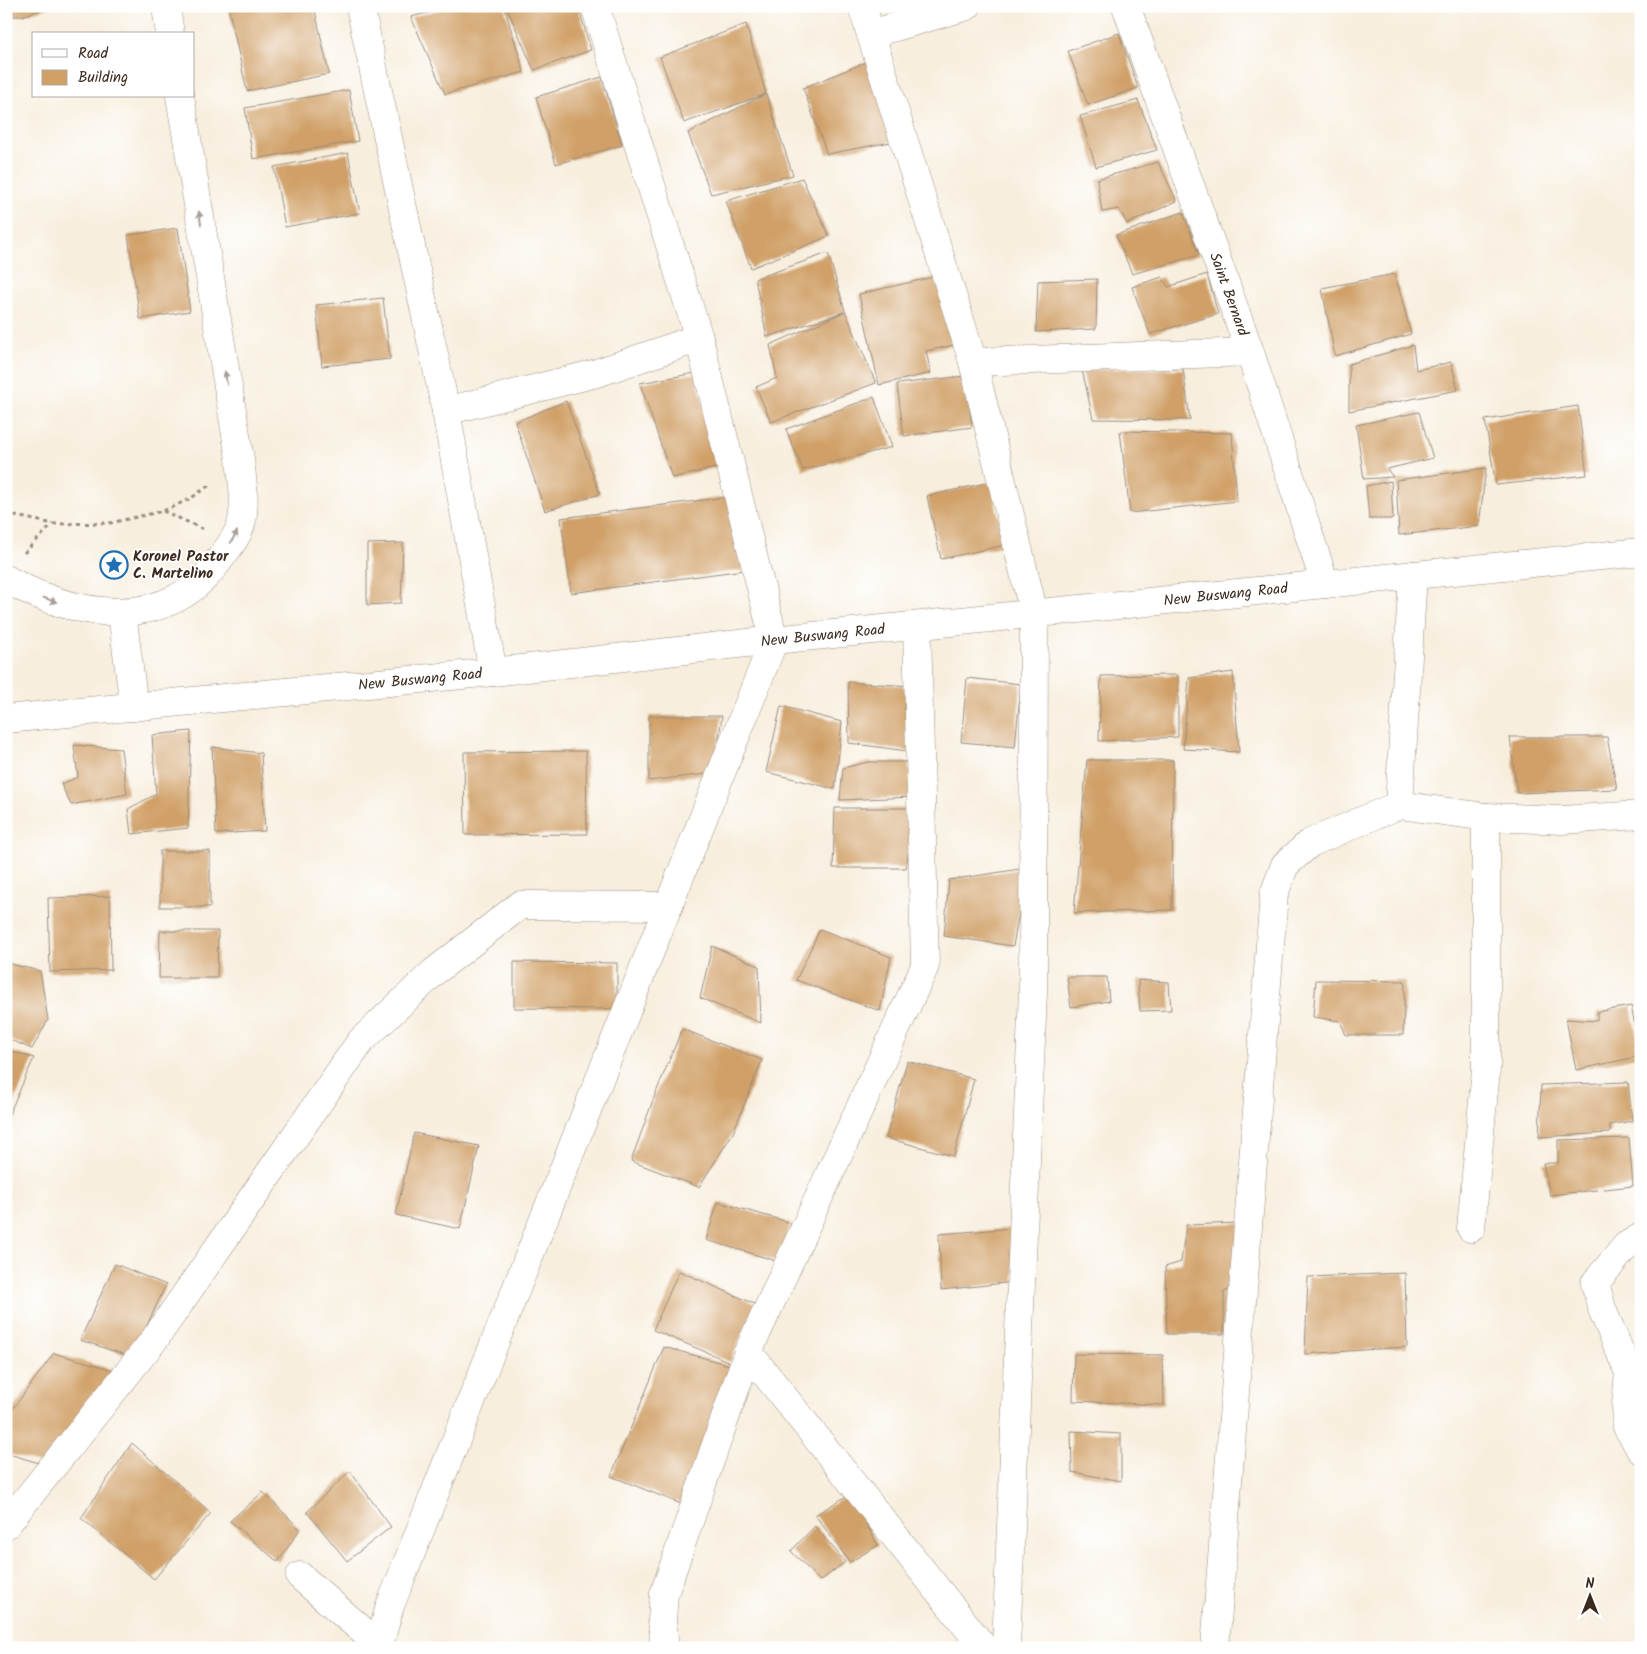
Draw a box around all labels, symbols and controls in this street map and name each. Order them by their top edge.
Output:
legend [32,32,195,98]
text: Road [78,42,109,66]
text: Building [78,66,128,90]
one-way arrow [195,210,203,226]
street label: Saint Bernard [1202,249,1254,340]
one-way arrow [222,370,230,386]
one-way arrow [230,530,238,545]
place label: Koronel Pastor C. Martelino [133,545,229,586]
place icon: Koronel Pastor C. Martelino [99,550,129,580]
street label: New Buswang Road [1162,577,1289,613]
one-way arrow [43,596,58,604]
street label: New Buswang Road [759,618,886,654]
street label: New Buswang Road [357,662,484,698]
north arrow [1564,1572,1614,1622]
text: N [1586,1573,1595,1595]

